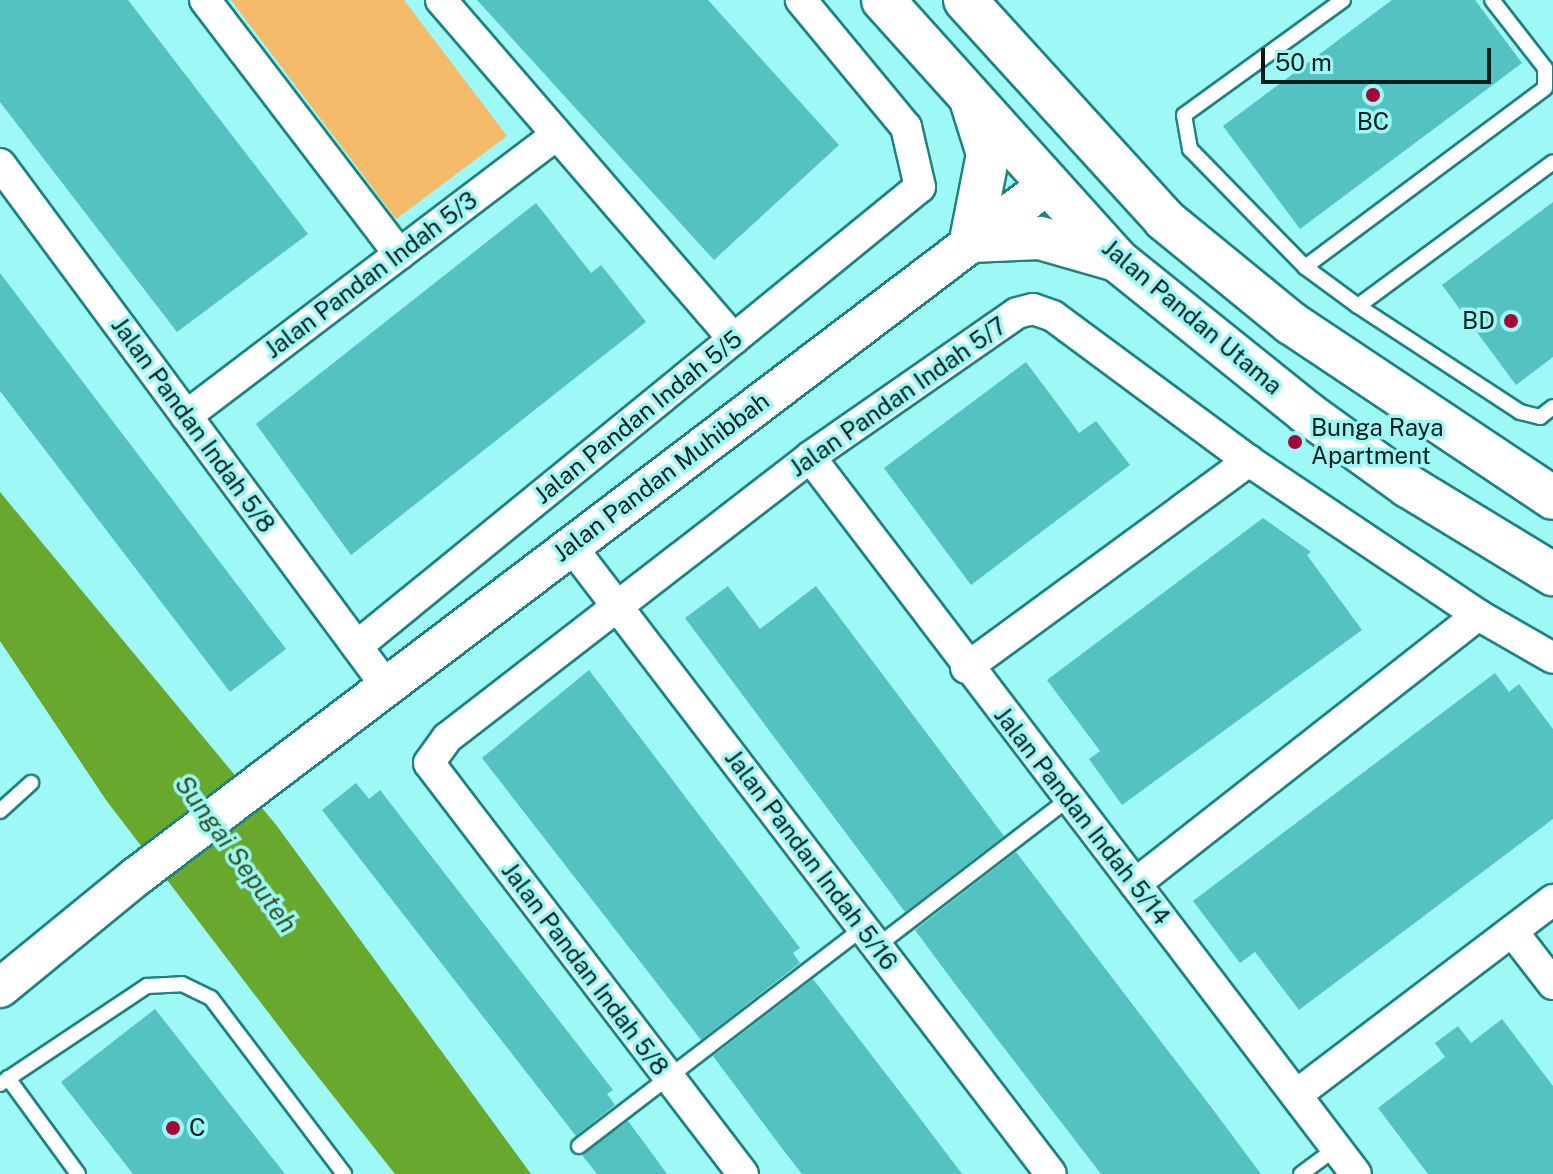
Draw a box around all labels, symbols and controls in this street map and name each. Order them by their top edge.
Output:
scale bar [1265,32,1495,82]
text: 50 m [1275,48,1332,76]
marker: BC [1364,86,1382,104]
place label: BC [1357,108,1389,136]
street label: Jalan Pandan Indah 5/3 [259,186,483,364]
street label: Jalan Pandan Utama [1096,233,1288,401]
place label: BD [1462,307,1495,335]
street label: Jalan Pandan Indah 5/7 [784,311,1012,483]
street label: Jalan Pandan Indah 5/8 [105,312,281,538]
marker: BD [1502,312,1520,330]
street label: Jalan Pandan Indah 5/5 [528,324,748,510]
street label: Jalan Pandan Muhibbah [547,386,775,568]
place label: Bunga Raya Apartment [1311,414,1443,470]
marker: Bunga Raya Apartment [1286,433,1304,451]
street label: Jalan Pandan Indah 5/14 [988,701,1176,931]
street label: Jalan Pandan Indah 5/16 [719,744,903,976]
water label: Sungai Seputeh [168,769,304,939]
street label: Jalan Pandan Indah 5/8 [495,857,675,1081]
place label: C [189,1114,206,1142]
marker: C [164,1119,182,1137]

